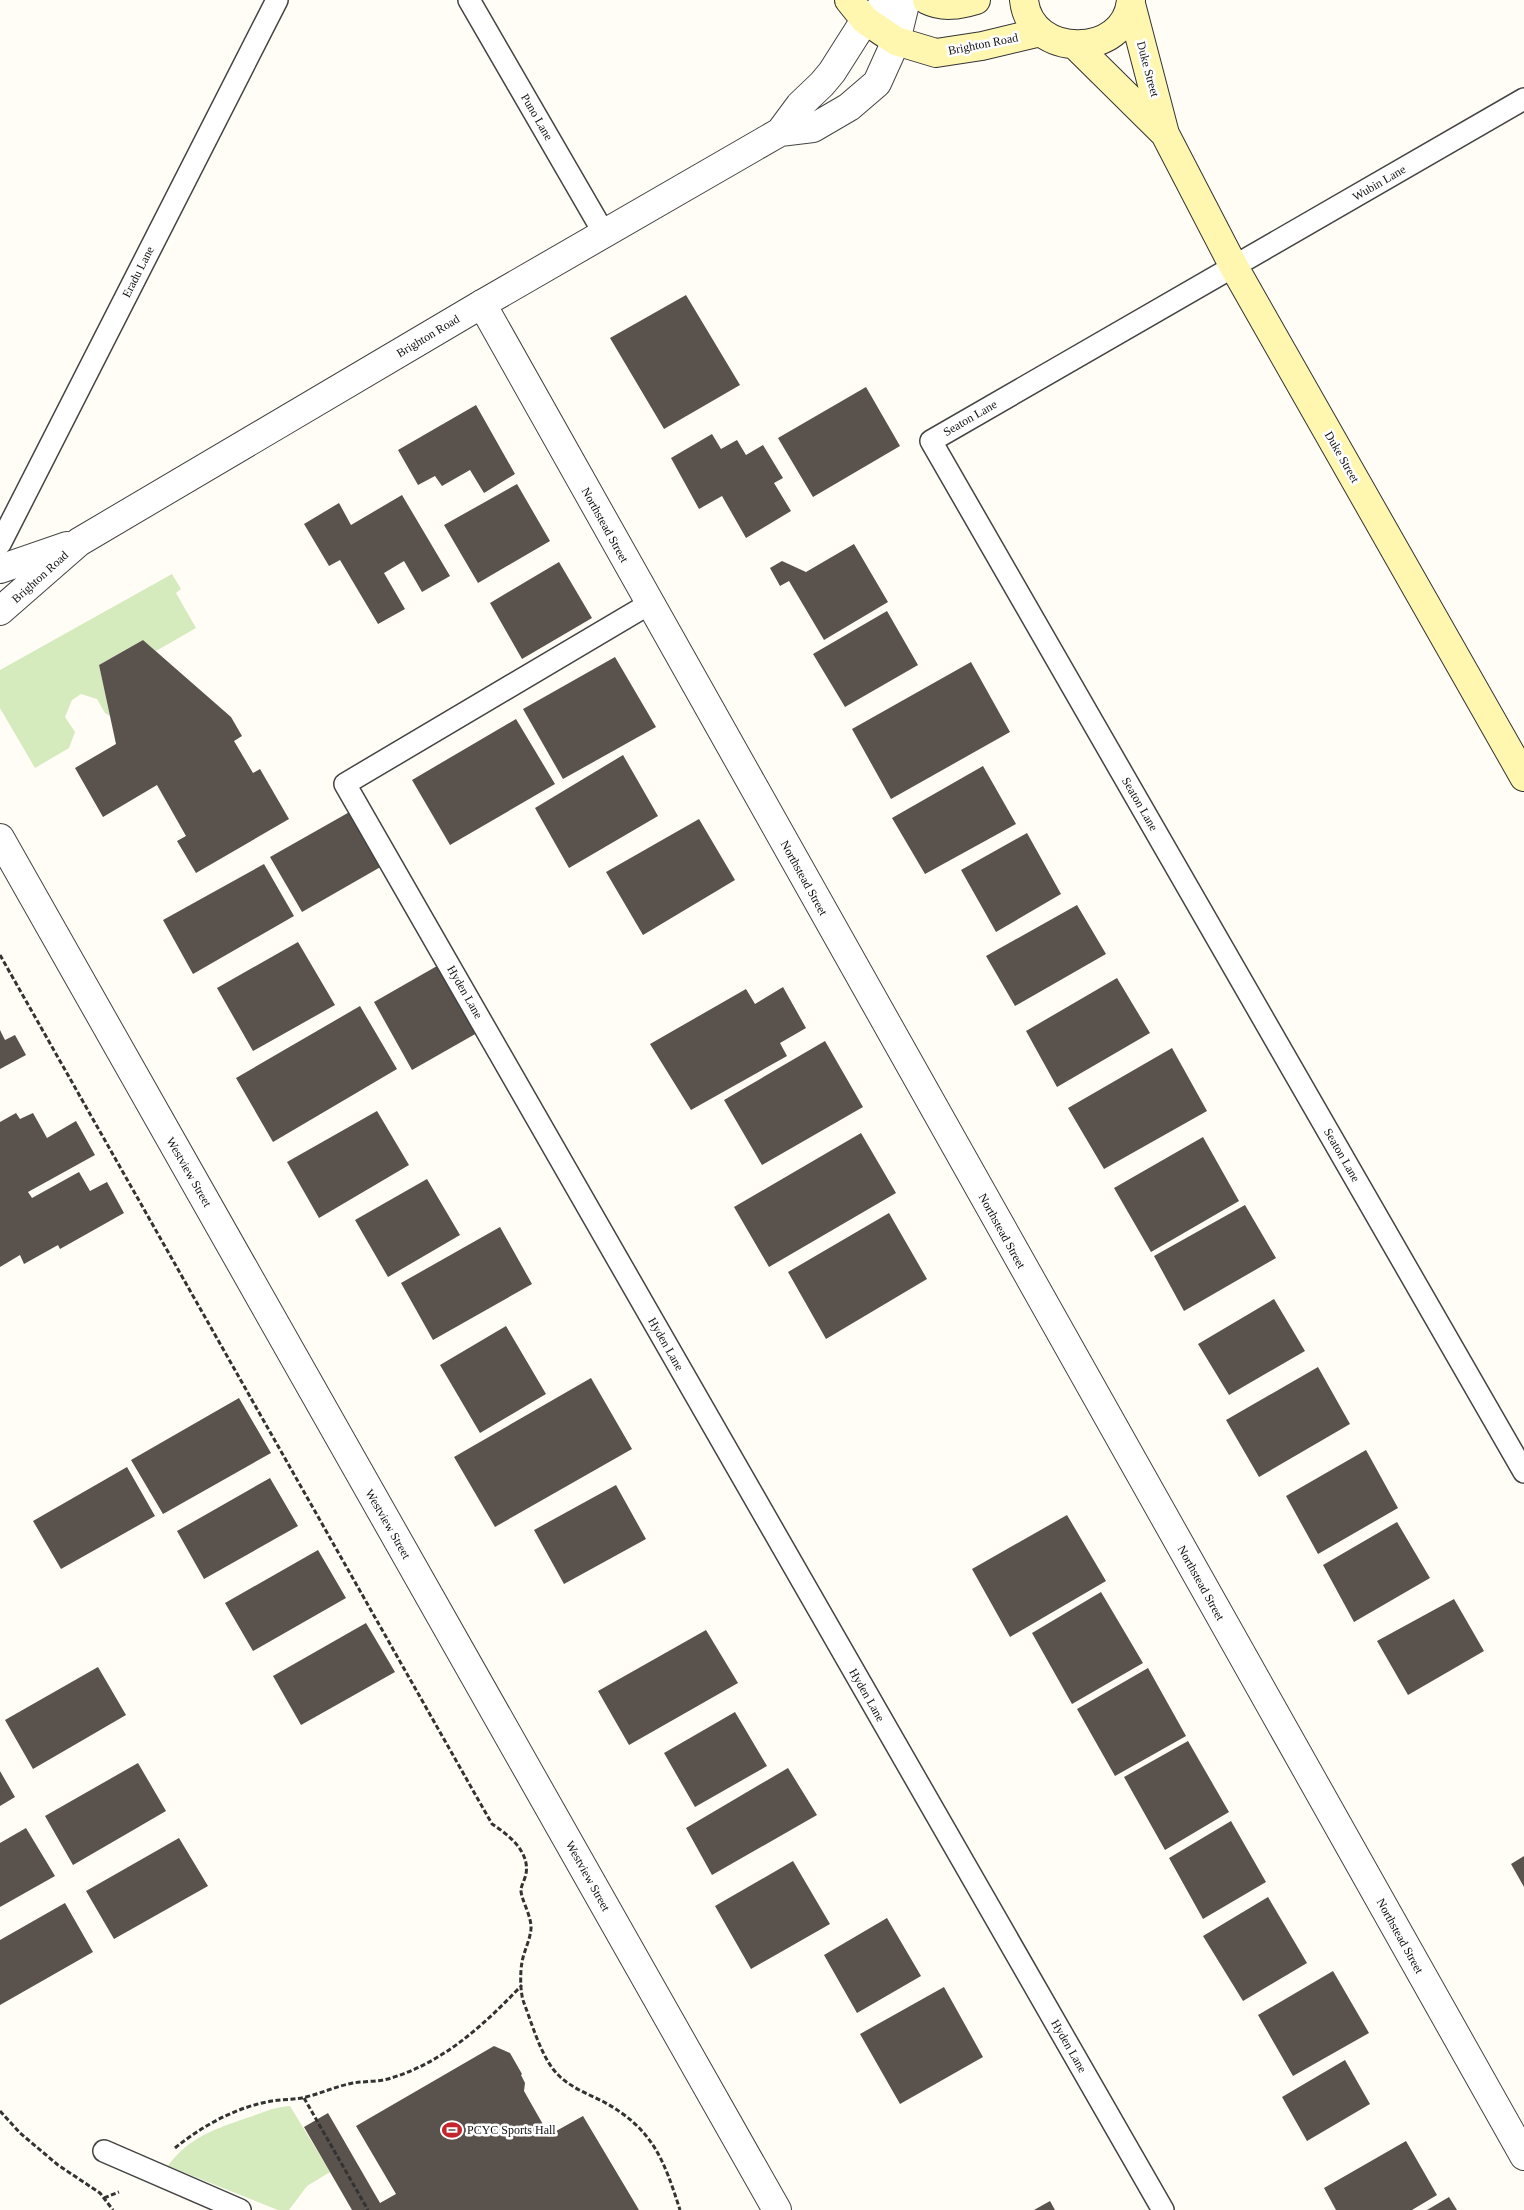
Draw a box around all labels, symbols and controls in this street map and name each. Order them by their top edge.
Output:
street label: Brighton Road [947,30,1019,58]
street label: Duke Street [1134,40,1162,99]
street label: Puno Lane [518,91,556,143]
street label: Wubin Lane [1350,162,1408,204]
street label: Eradu Lane [119,244,157,300]
street label: Brighton Road [394,312,462,360]
street label: Seaton Lane [941,397,999,439]
street label: Duke Street [1322,429,1363,486]
street label: Northstead Street [579,485,632,566]
street label: Brighton Road [9,548,71,606]
street label: Seaton Lane [1119,775,1161,833]
street label: Northstead Street [778,838,831,919]
street label: Hyden Lane [444,963,486,1021]
street label: Seaton Lane [1321,1126,1363,1184]
street label: Westview Street [163,1135,215,1210]
street label: Northstead Street [976,1191,1029,1272]
street label: Hyden Lane [645,1315,687,1373]
street label: Westview Street [362,1487,414,1562]
street label: Northstead Street [1175,1543,1228,1624]
street label: Hyden Lane [846,1666,888,1724]
street label: Westview Street [563,1838,613,1914]
street label: Northstead Street [1374,1896,1427,1977]
street label: Hyden Lane [1048,2017,1090,2075]
sports icon: PCYC Sports Hall [441,2119,463,2141]
place label: PCYC Sports Hall [467,2123,556,2137]

